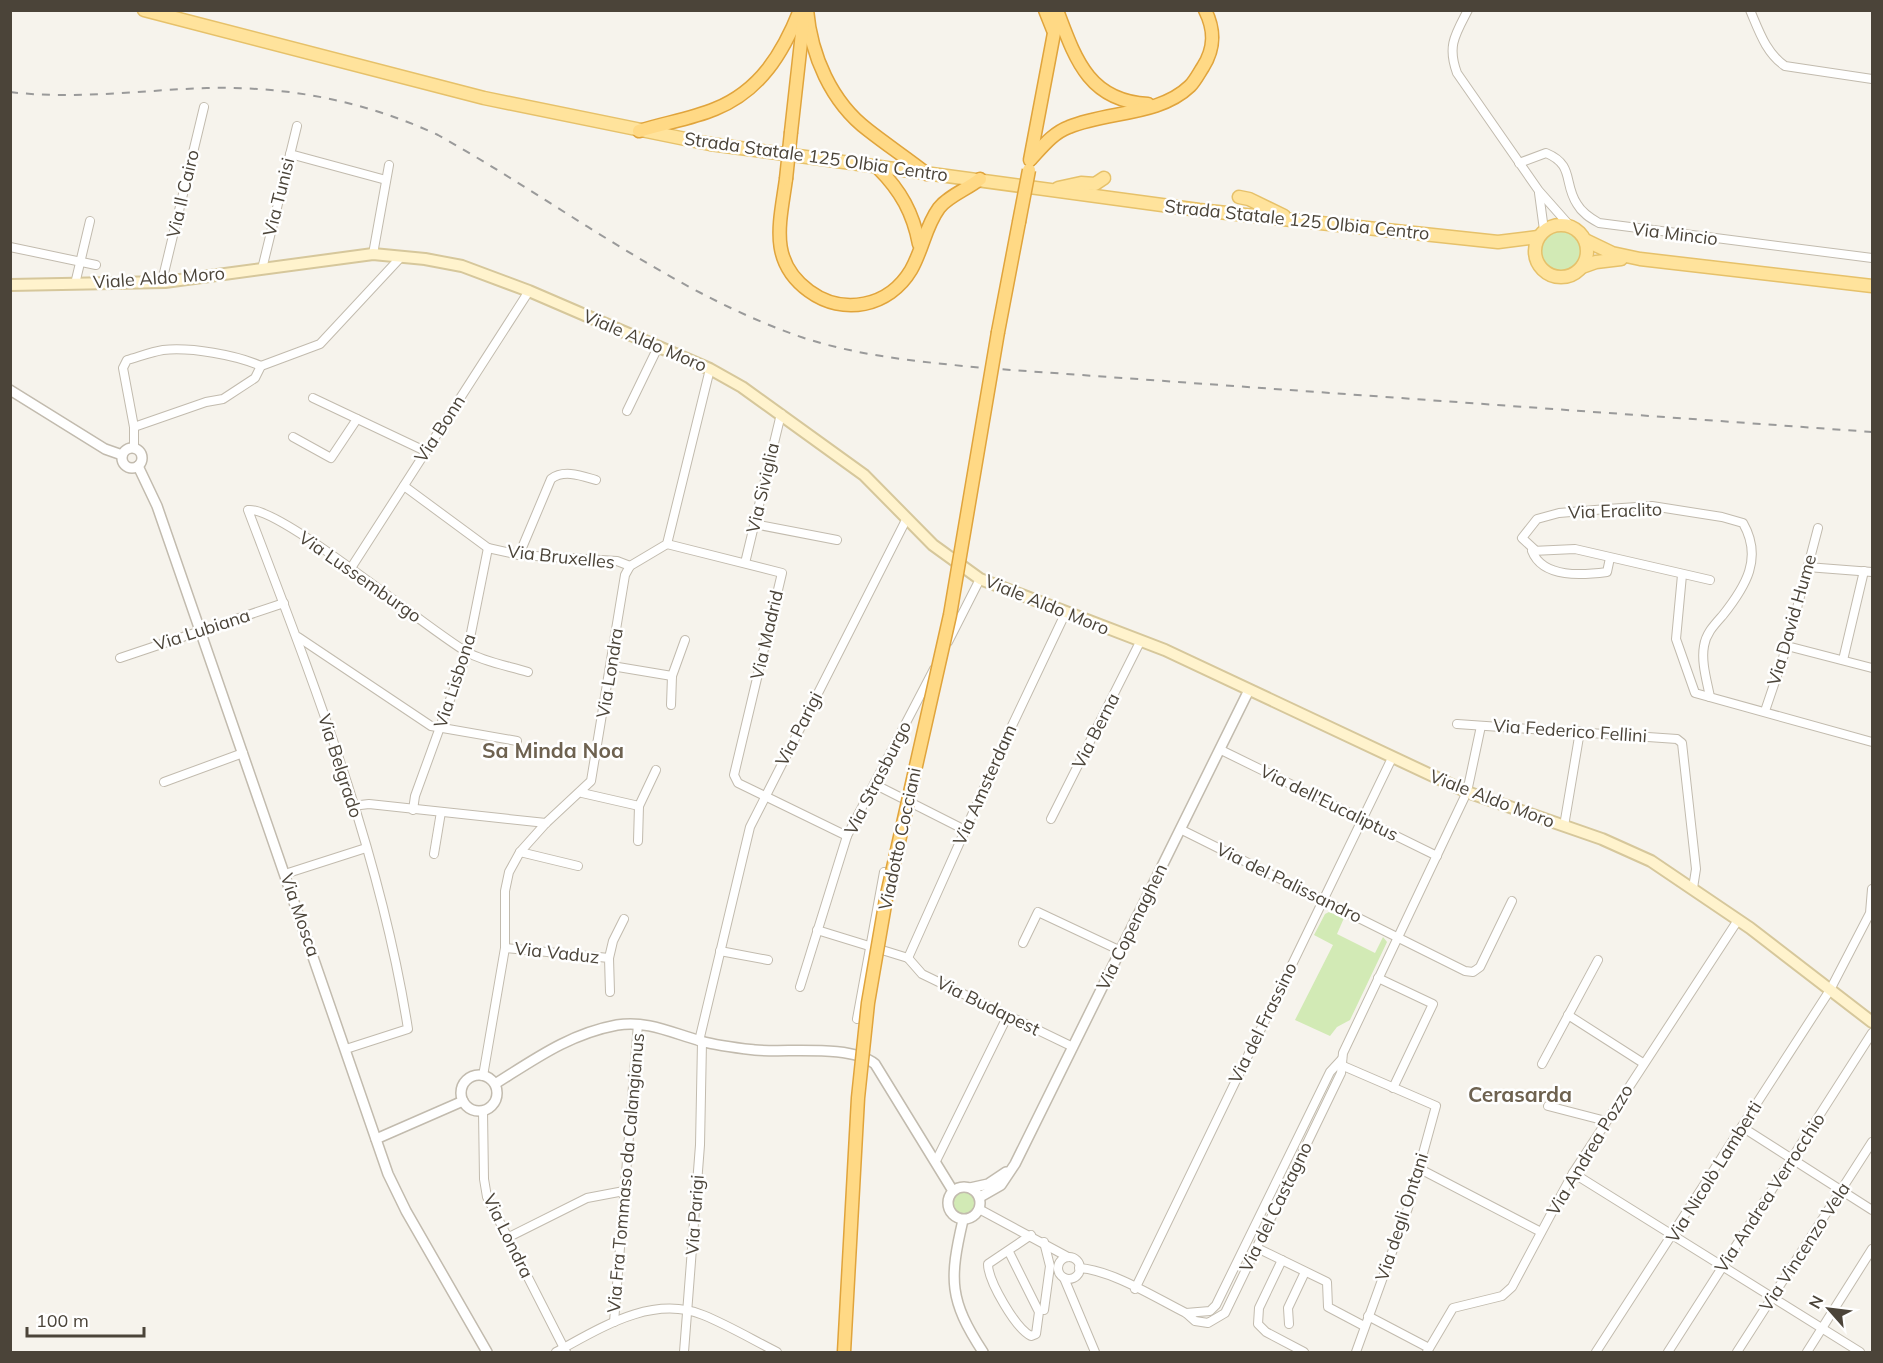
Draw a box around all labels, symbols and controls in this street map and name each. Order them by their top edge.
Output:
street label: Strada Statale 125 Olbia Centro [683,127,949,186]
street label: Via Il Cairo [161,148,204,240]
street label: Via Tunisi [258,155,299,239]
street label: Strada Statale 125 Olbia Centro [1164,194,1431,245]
street label: Via Mincio [1631,217,1719,250]
street label: Viale Aldo Moro [92,261,226,294]
street label: Viale Aldo Moro [580,304,711,377]
street label: Via Bonn [409,391,470,467]
street label: Via Siviglia [741,441,784,535]
street label: Via Eraclito [1568,497,1662,524]
street label: Via Lussemburgo [294,526,426,627]
street label: Via Bruxelles [506,539,616,574]
street label: Via David Hume [1762,552,1821,688]
street label: Viale Aldo Moro [982,569,1113,640]
street label: Via Madrid [745,588,788,682]
street label: Via Lubiana [151,603,253,656]
street label: Via Londra [591,626,628,720]
street label: Via Lisbona [428,631,481,731]
street label: Via Parigi [770,688,827,770]
street label: Via Berna [1067,689,1124,773]
street label: Via Belgrado [313,711,368,821]
street label: Via Federico Fellini [1492,714,1648,747]
street label: Via Strasburgo [839,717,916,839]
street label: Via Amsterdam [948,721,1021,849]
district label: Sa Minda Noa [482,737,624,763]
street label: Via dell'Eucaliptus [1256,759,1402,846]
street label: Viale Aldo Moro [1426,764,1558,833]
street label: Viadotto Cocciani [873,765,926,912]
street label: Via del Palissandro [1213,837,1366,928]
street label: Via Copenaghen [1091,860,1172,994]
street label: Via Mosca [275,870,325,960]
street label: Via Vaduz [513,937,601,968]
street label: Via del Frassino [1223,958,1302,1087]
street label: Via Budapest [933,971,1044,1041]
street label: Via Fra Tommaso da Calangianus [602,1032,649,1314]
street label: Via Andrea Pozzo [1541,1080,1638,1219]
district label: Cerasarda [1468,1081,1572,1107]
street label: Via Nicolò Lamberti [1661,1097,1767,1247]
street label: Via Andrea Verrocchio [1709,1109,1830,1277]
street label: Via del Castagno [1234,1138,1317,1276]
street label: Via degli Ontani [1370,1150,1433,1284]
street label: Via Parigi [680,1174,709,1256]
street label: Via Vincenzo Vela [1754,1178,1855,1316]
street label: Via Londra [478,1190,539,1282]
north arrow [1799,1279,1859,1339]
text: N [1804,1292,1827,1312]
scale bar [27,1300,144,1338]
text: 100 m [36,1309,89,1332]

